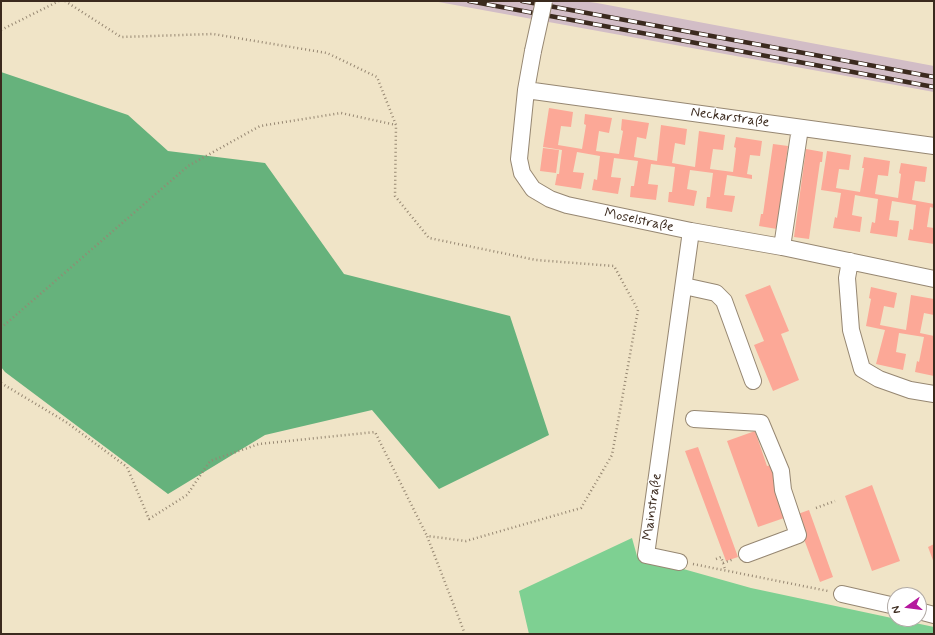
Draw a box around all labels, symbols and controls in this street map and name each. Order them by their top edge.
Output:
street label: Neckarstraße [690,104,770,132]
street label: Moselstraße [603,205,675,237]
street label: Mainstraße [640,472,666,542]
north arrow [887,587,927,627]
text: N [889,604,904,615]

